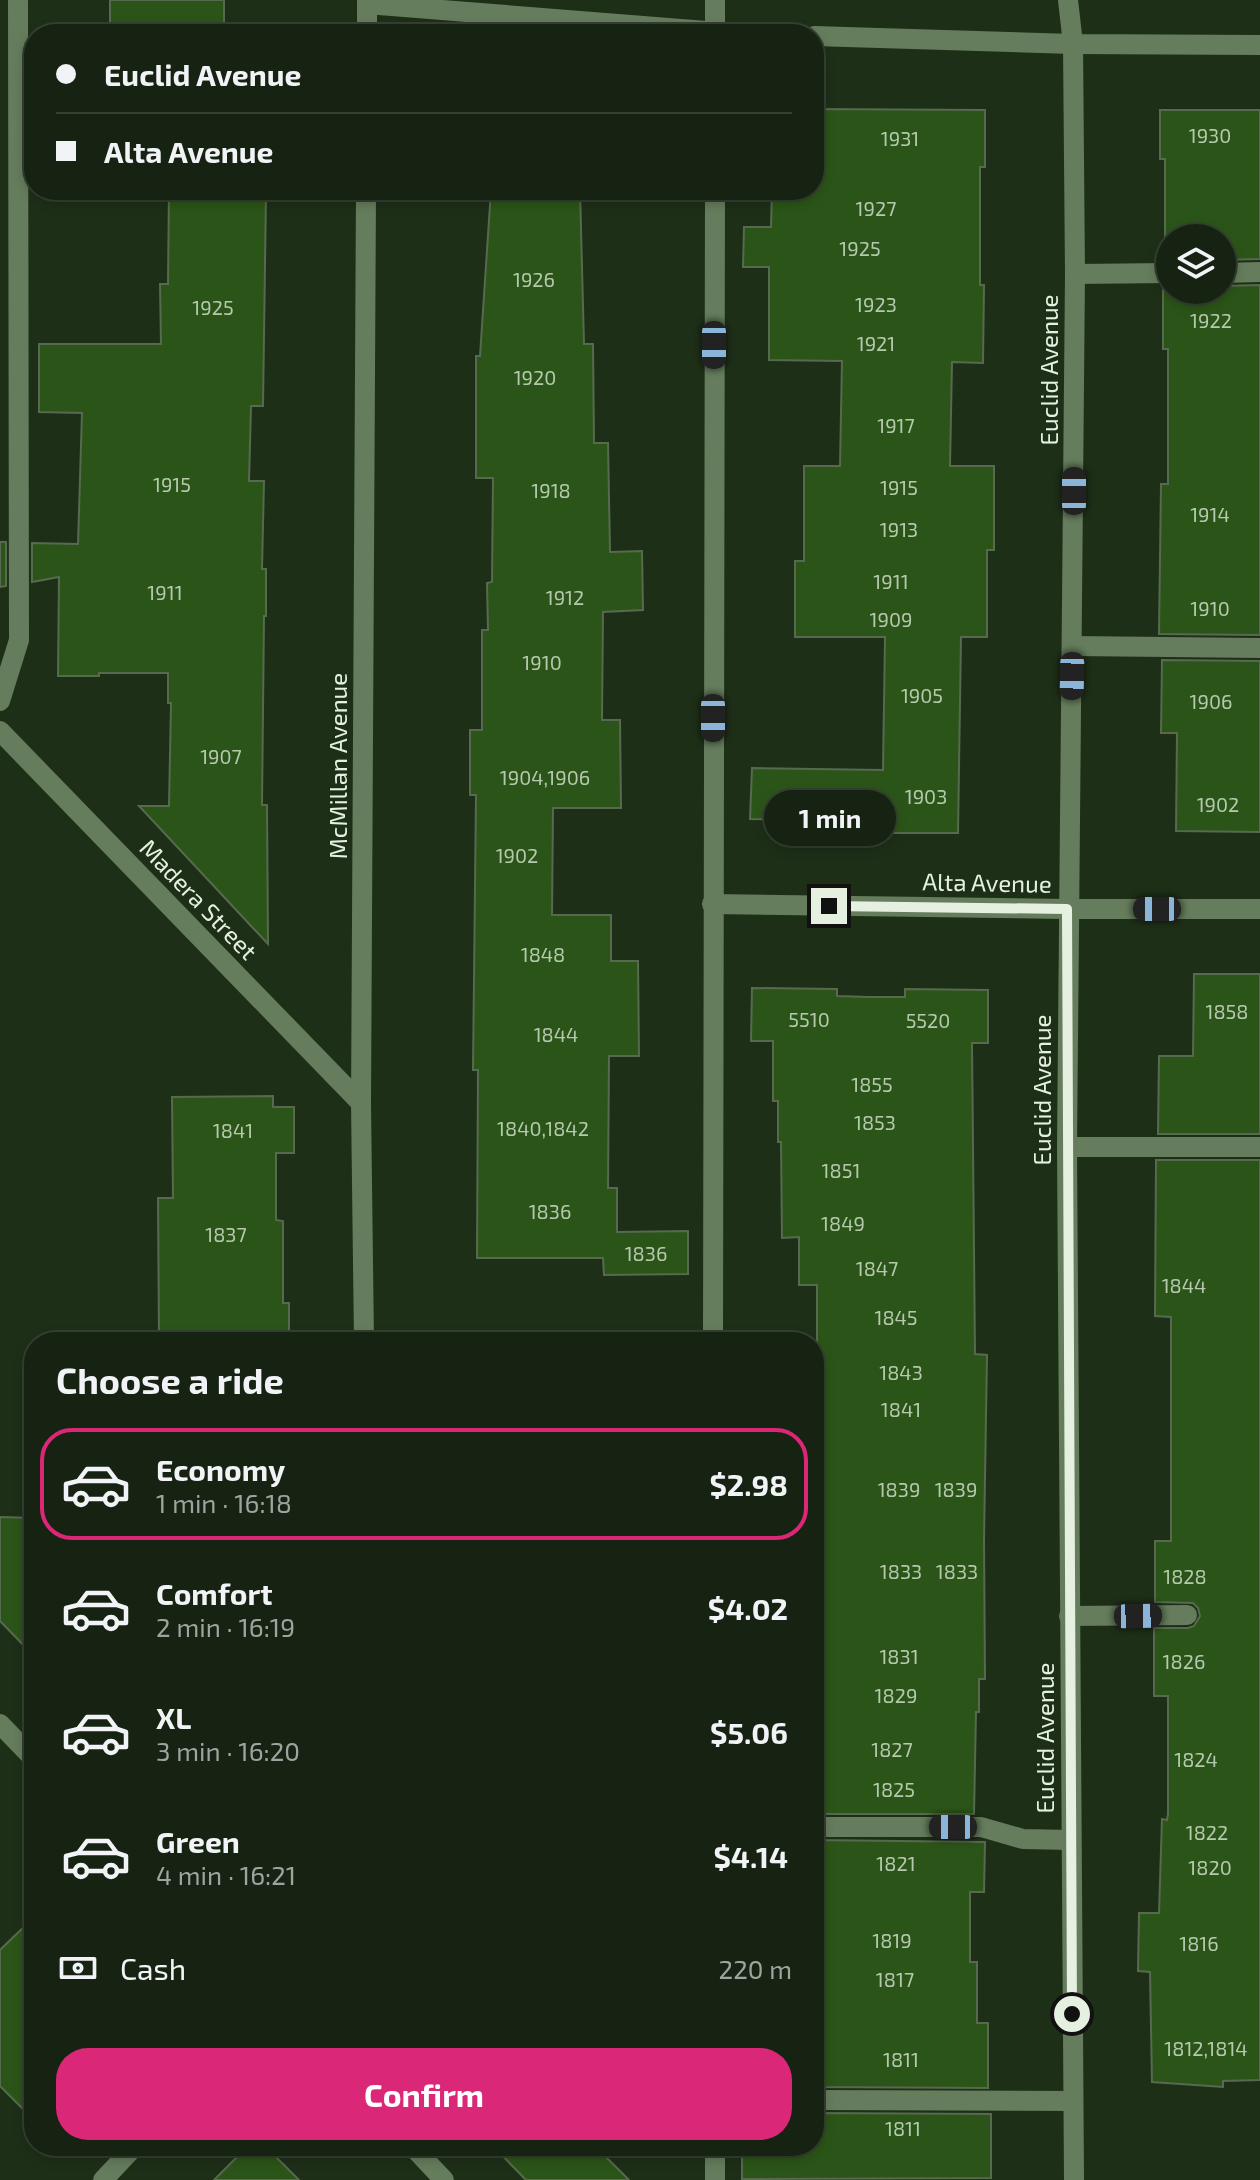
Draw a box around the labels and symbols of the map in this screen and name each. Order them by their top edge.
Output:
house number: 1930 [1189,123,1231,147]
house number: 1931 [881,126,919,150]
house number: 1927 [856,196,896,220]
house number: 1925 [839,236,881,260]
house number: 1926 [513,267,555,291]
house number: 1923 [855,292,897,316]
house number: 1925 [192,295,234,319]
street label: Euclid Avenue [1034,295,1063,445]
house number: 1922 [1190,308,1232,332]
car [702,321,726,369]
house number: 1921 [857,331,895,355]
house number: 1920 [514,365,556,389]
house number: 1917 [877,413,915,437]
car [1062,467,1086,515]
house number: 1915 [153,472,191,496]
house number: 1915 [880,475,918,499]
house number: 1918 [531,478,571,502]
house number: 1914 [1190,502,1230,526]
house number: 1913 [880,517,918,541]
house number: 1911 [873,569,909,593]
house number: 1911 [147,580,183,604]
house number: 1912 [546,585,584,609]
house number: 1910 [1190,596,1230,620]
house number: 1909 [870,607,912,631]
house number: 1910 [522,650,562,674]
car [1060,652,1084,700]
street label: McMillan Avenue [323,673,352,859]
house number: 1905 [901,683,943,707]
house number: 1906 [1190,689,1232,713]
car [701,694,725,742]
house number: 1907 [200,744,242,768]
house number: 1904,1906 [500,765,590,789]
house number: 1903 [905,784,947,808]
callout: 1 min [763,790,895,846]
house number: 1902 [1197,792,1239,816]
street label: Madera Street [134,833,264,965]
house number: 1902 [496,843,538,867]
street label: Alta Avenue [922,866,1052,898]
route end [811,888,847,924]
car [1133,897,1181,921]
house number: 1848 [521,942,565,966]
house number: 1858 [1206,999,1248,1023]
house number: 5510 [788,1007,830,1031]
house number: 5520 [906,1008,950,1032]
street label: Euclid Avenue [1027,1015,1056,1165]
house number: 1844 [534,1022,578,1046]
house number: 1855 [851,1072,893,1096]
house number: 1853 [854,1110,896,1134]
house number: 1840,1842 [497,1116,589,1140]
house number: 1841 [213,1118,253,1142]
house number: 1851 [822,1158,860,1182]
house number: 1836 [529,1199,571,1223]
house number: 1849 [821,1211,865,1235]
house number: 1837 [205,1222,247,1246]
house number: 1836 [625,1241,667,1265]
house number: 1847 [856,1256,898,1280]
house number: 1844 [1162,1273,1206,1297]
house number: 1845 [874,1305,918,1329]
house number: 1843 [879,1360,923,1384]
house number: 1841 [881,1397,921,1421]
house number: 1839 [878,1477,920,1501]
house number: 1839 [935,1477,977,1501]
house number: 1833 [880,1559,922,1583]
house number: 1833 [936,1559,978,1583]
house number: 1828 [1163,1564,1207,1588]
car [1114,1604,1162,1628]
house number: 1831 [879,1644,919,1668]
house number: 1826 [1163,1649,1205,1673]
street label: Euclid Avenue [1030,1663,1059,1813]
house number: 1829 [875,1683,917,1707]
house number: 1827 [871,1737,913,1761]
house number: 1824 [1174,1747,1218,1771]
house number: 1825 [873,1777,915,1801]
car [929,1815,977,1839]
house number: 1822 [1186,1820,1228,1844]
house number: 1821 [876,1851,916,1875]
house number: 1820 [1188,1855,1232,1879]
house number: 1819 [872,1928,912,1952]
house number: 1816 [1179,1931,1219,1955]
house number: 1817 [876,1967,914,1991]
route start [1054,1996,1090,2032]
house number: 1812,1814 [1164,2036,1248,2060]
house number: 1811 [883,2047,919,2071]
house number: 1811 [885,2116,921,2140]

